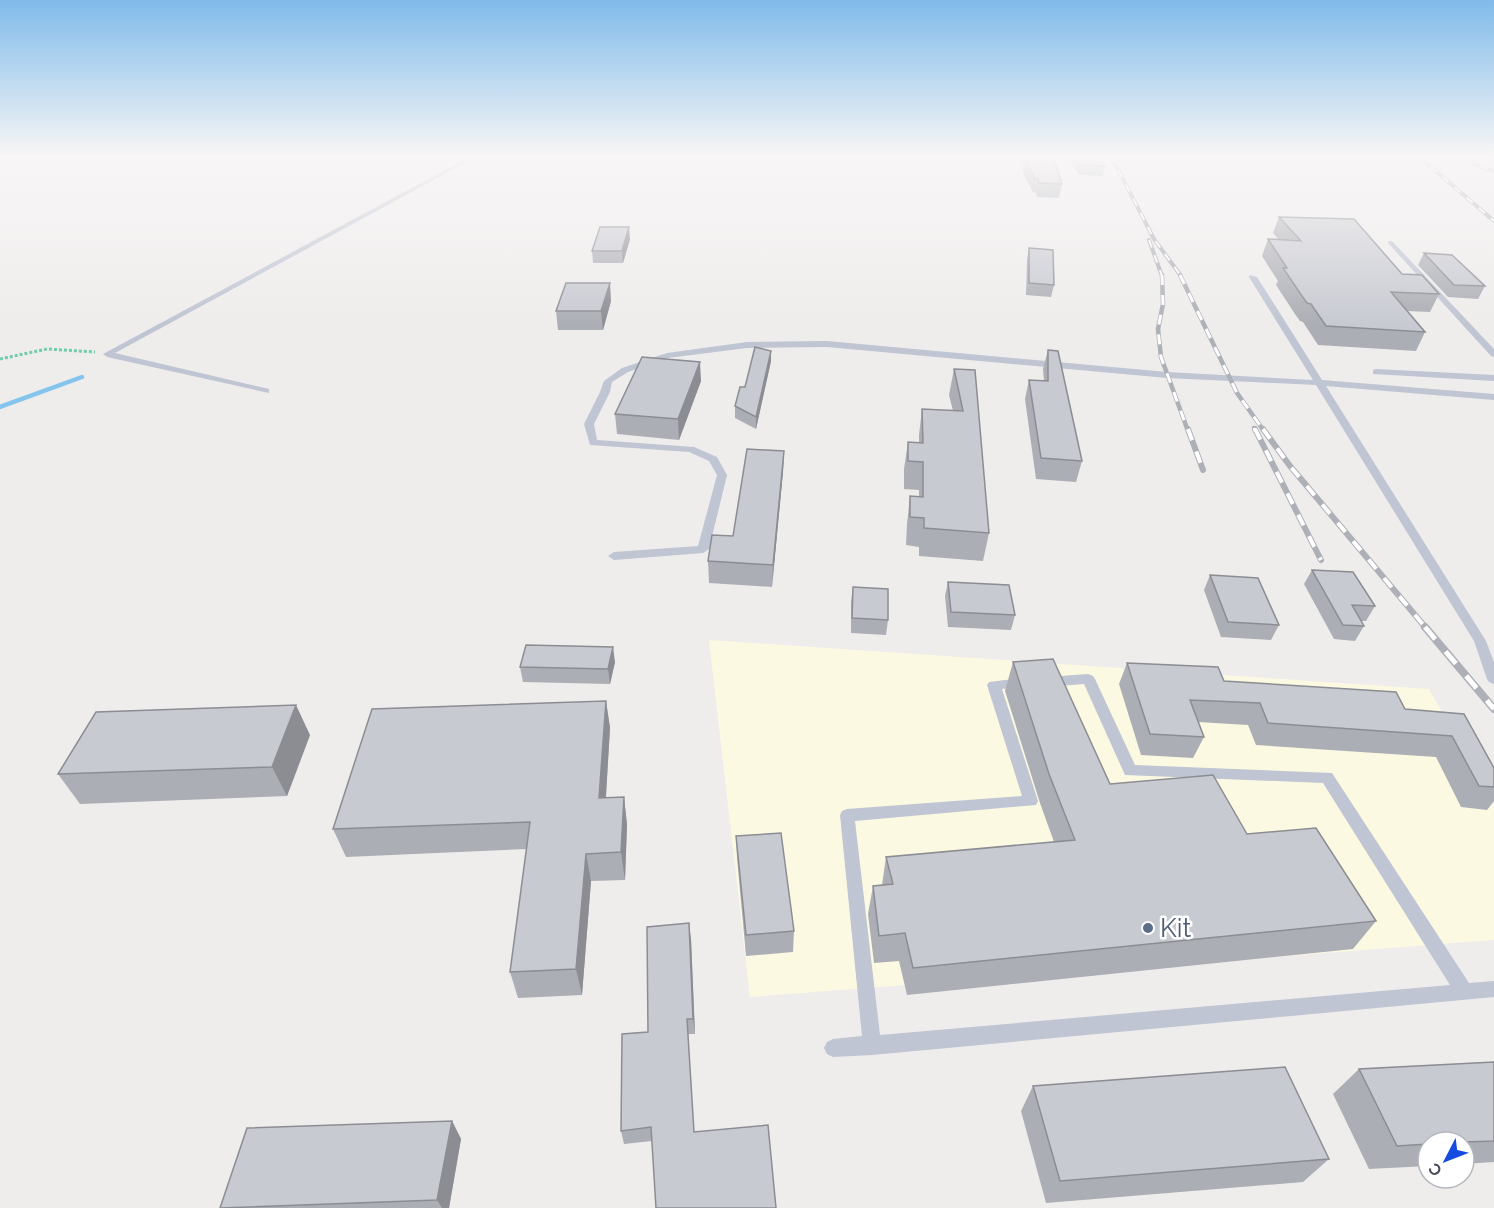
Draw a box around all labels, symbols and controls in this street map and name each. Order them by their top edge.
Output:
place label: Kit [1160,913,1191,943]
marker: Kit [1141,921,1155,935]
north arrow [1416,1130,1476,1190]
text: С [1424,1159,1446,1180]

